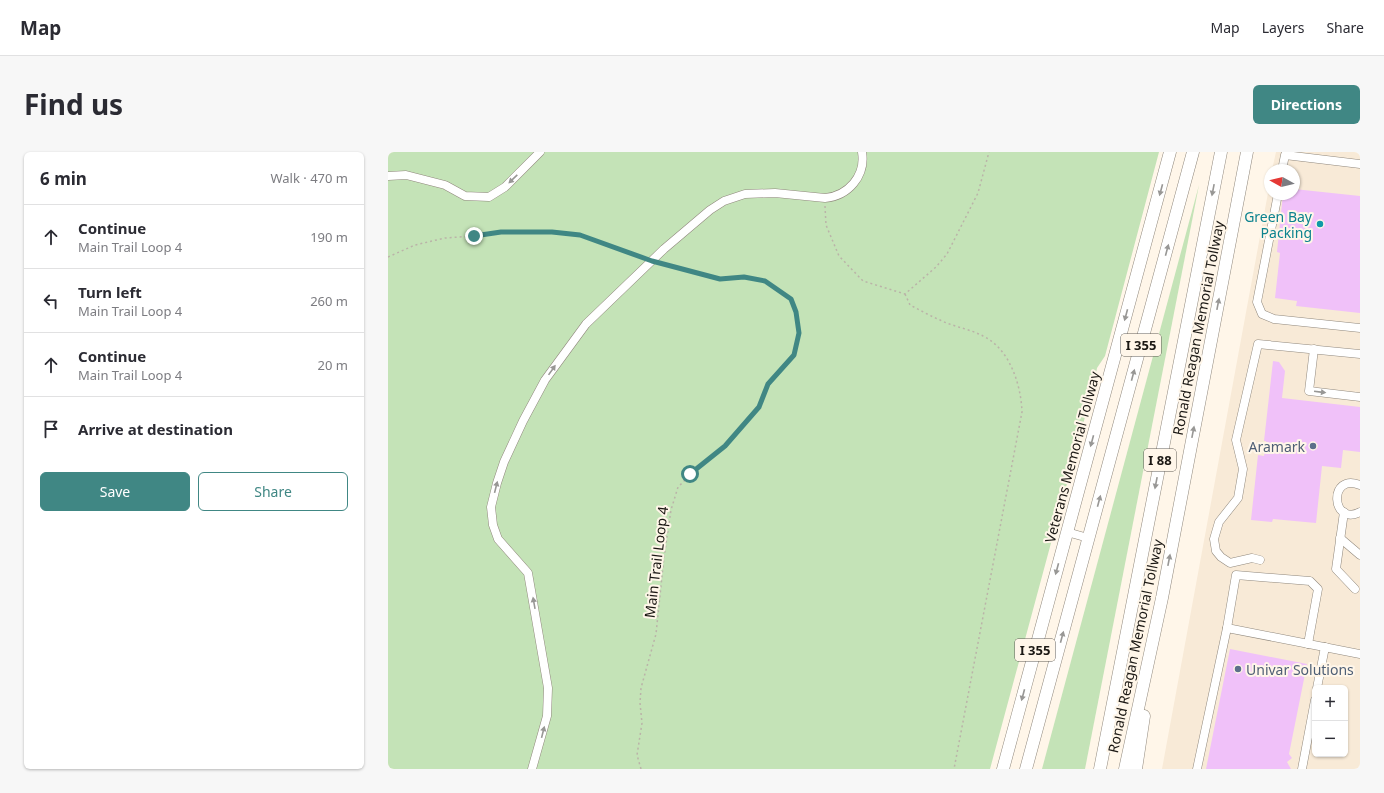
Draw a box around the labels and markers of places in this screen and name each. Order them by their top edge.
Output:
place label: Green Bay Packing [1244,207,1313,242]
marker: Green Bay Packing [1315,219,1325,229]
place label: Aramark [1248,437,1306,456]
marker: Aramark [1308,441,1318,451]
place label: Univar Solutions [1246,660,1354,679]
marker: Univar Solutions [1233,664,1243,674]

